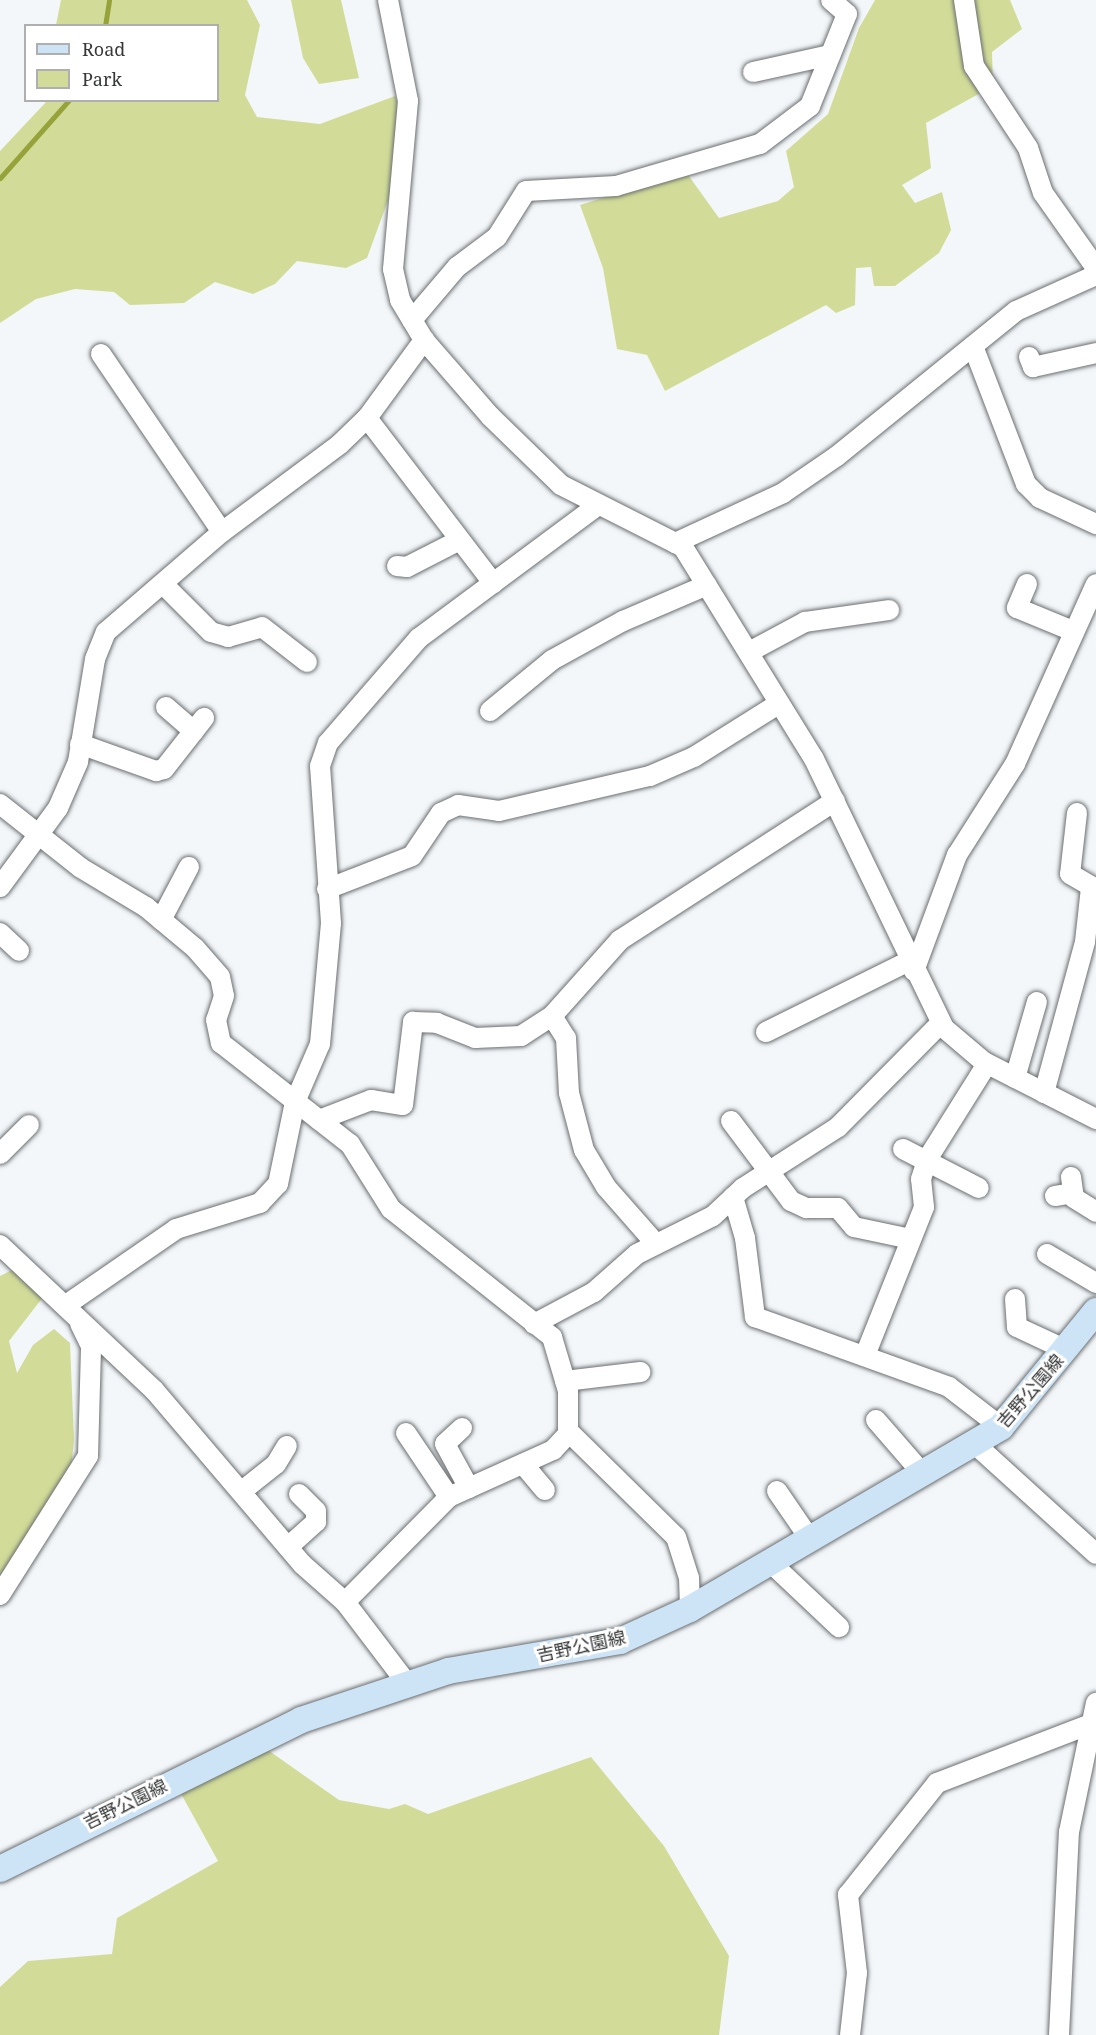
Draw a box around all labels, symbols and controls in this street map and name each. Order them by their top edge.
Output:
legend [24,24,219,102]
text: Road [82,37,125,61]
text: Park [82,67,122,91]
street label: 吉野公園線 [992,1350,1068,1432]
street label: 吉野公園線 [535,1626,627,1666]
street label: 吉野公園線 [80,1775,170,1833]

